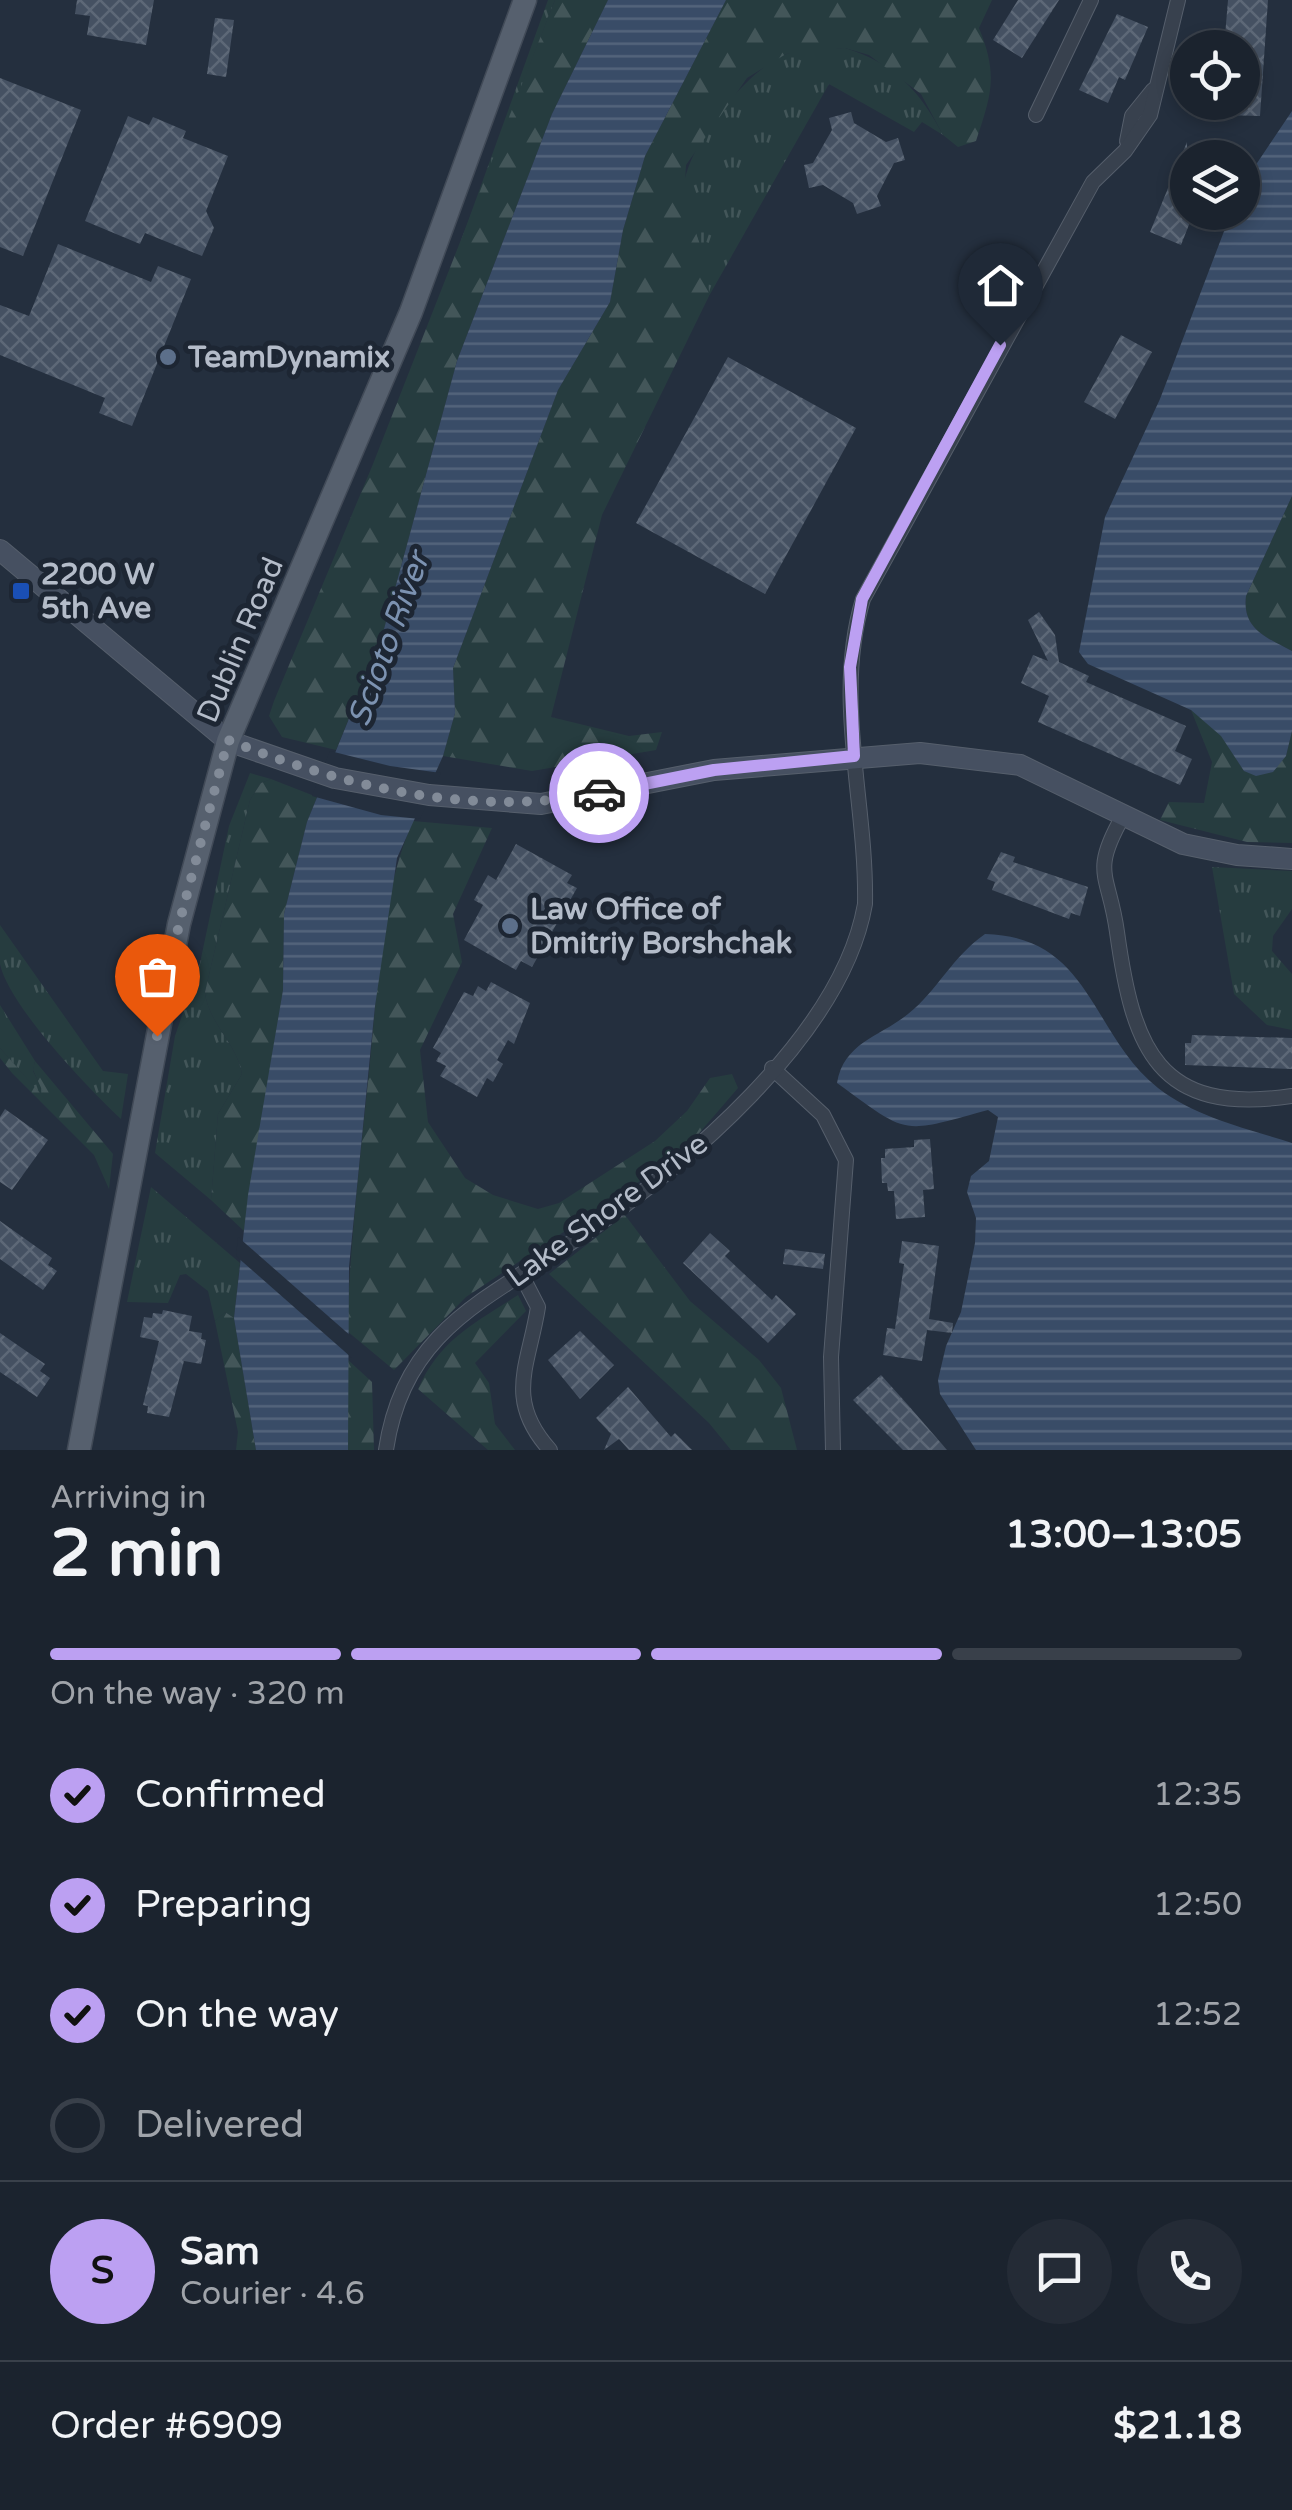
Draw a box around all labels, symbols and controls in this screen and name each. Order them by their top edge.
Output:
map controls [1170,30,1260,230]
button: locate [1170,30,1260,120]
button: layers [1170,140,1260,230]
pin [958,243,1043,346]
icon: home [973,258,1028,313]
place label: TeamDynamix [187,339,390,376]
marker: TeamDynamix [157,346,179,368]
water label: Scioto River [340,544,439,731]
street label: Dublin Road [189,552,292,728]
place label: 2200 W 5th Ave [41,556,155,627]
marker: 2200 W 5th Ave [10,580,32,602]
courier [549,743,649,843]
icon: car [572,766,627,821]
place label: Law Office of Dmitriy Borshchak [530,891,792,962]
marker: Law Office of Dmitriy Borshchak [499,915,521,937]
pin [115,934,200,1037]
icon: bag [130,949,185,1004]
street label: Lake Shore Drive [500,1125,715,1296]
text: Arriving in [50,1479,207,1517]
text: 13:00–13:05 [1005,1512,1242,1558]
text: 2 min [50,1515,223,1594]
text: On the way · 320 m [50,1675,345,1713]
icon: check [50,1768,105,1823]
text: Confirmed [135,1772,326,1818]
text: 12:35 [1153,1776,1242,1814]
icon: check [50,1878,105,1933]
text: Preparing [135,1882,312,1928]
text: 12:50 [1153,1886,1242,1924]
icon: check [50,1988,105,2043]
text: On the way [135,1992,339,2038]
text: 12:52 [1153,1996,1242,2034]
text: Delivered [135,2102,304,2148]
button: chat [1007,2219,1112,2324]
button: phone [1137,2219,1242,2324]
text: Sam [180,2229,260,2275]
text: S [91,2248,114,2294]
text: Courier · 4.6 [180,2275,365,2313]
text: Order #6909 [50,2403,283,2449]
text: $21.18 [1113,2403,1242,2449]

